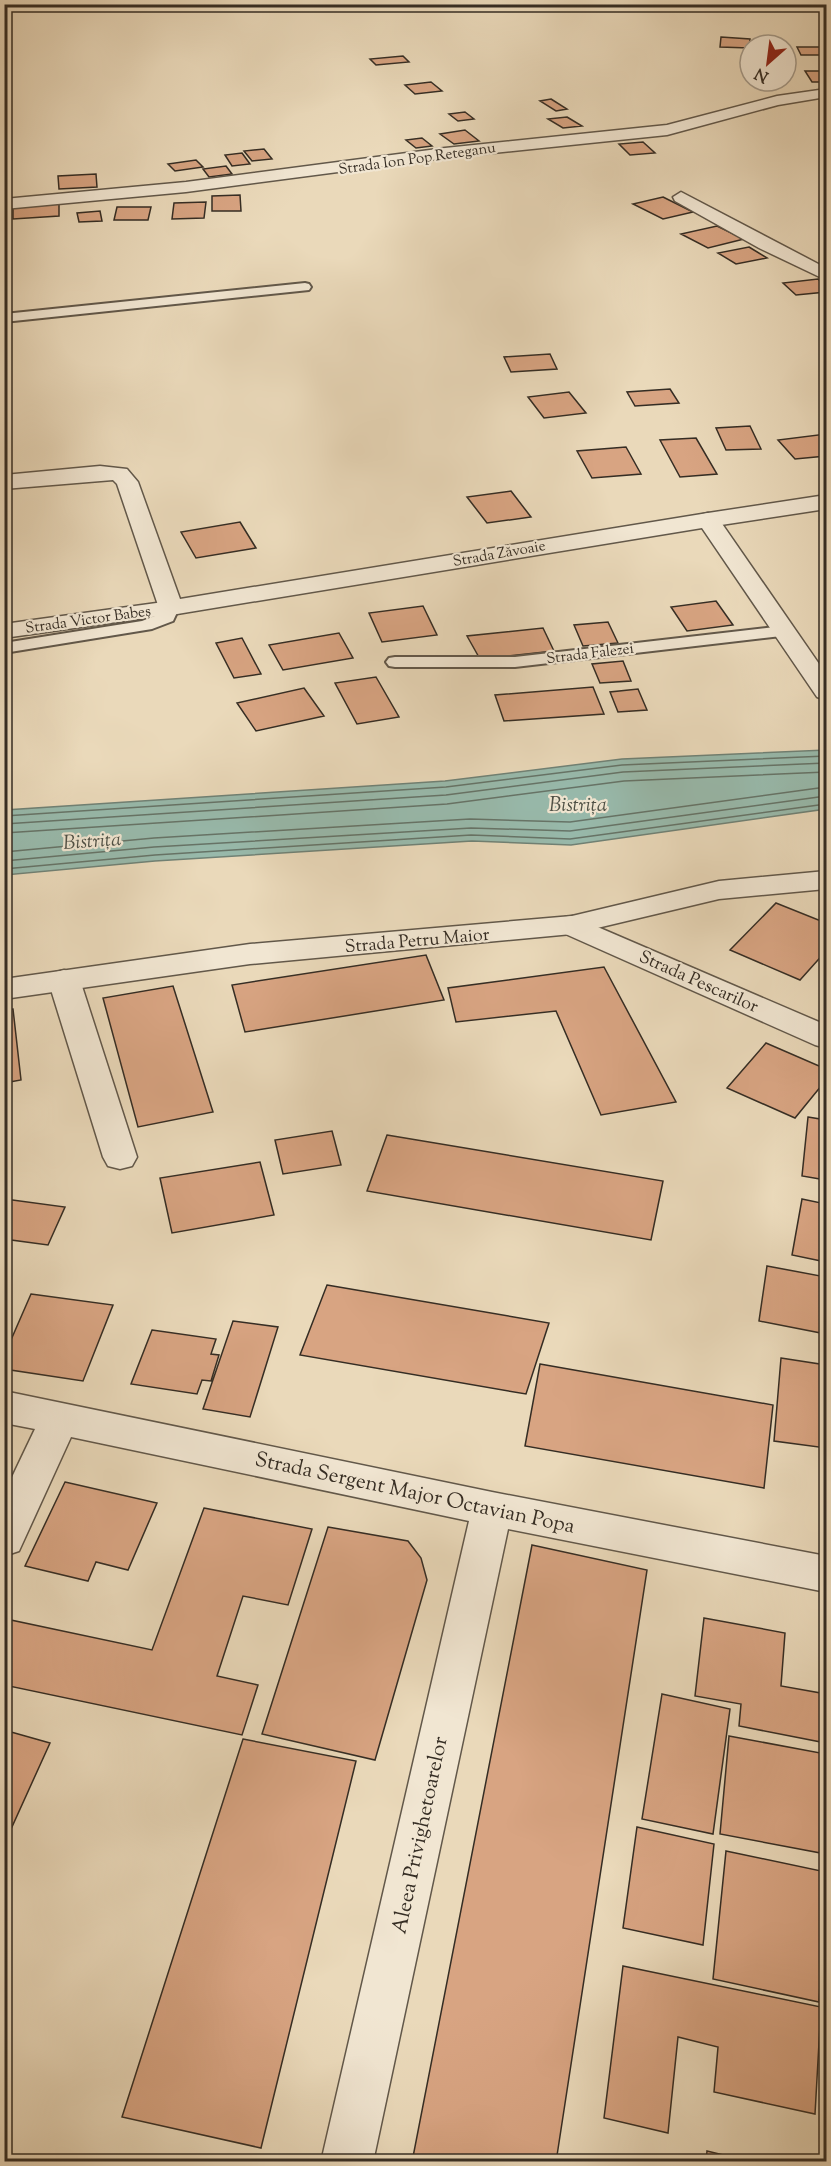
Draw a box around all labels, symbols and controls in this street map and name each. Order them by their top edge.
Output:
north arrow [738,33,798,93]
text: N [751,61,773,87]
street label: Strada Ion Pop Reteganu [337,138,498,181]
street label: Strada Zăvoaie [451,536,547,573]
street label: Strada Victor Babeș [24,601,152,640]
street label: Strada Falezei [545,639,635,670]
water label: Bistrița [549,792,607,821]
water label: Bistrița [62,826,122,859]
street label: Strada Petru Maior [344,923,491,961]
street label: Strada Pescarilor [634,945,762,1021]
street label: Strada Sergent Major Octavian Popa [252,1445,578,1543]
street label: Aleea Privighetoarelor [385,1734,457,1937]

